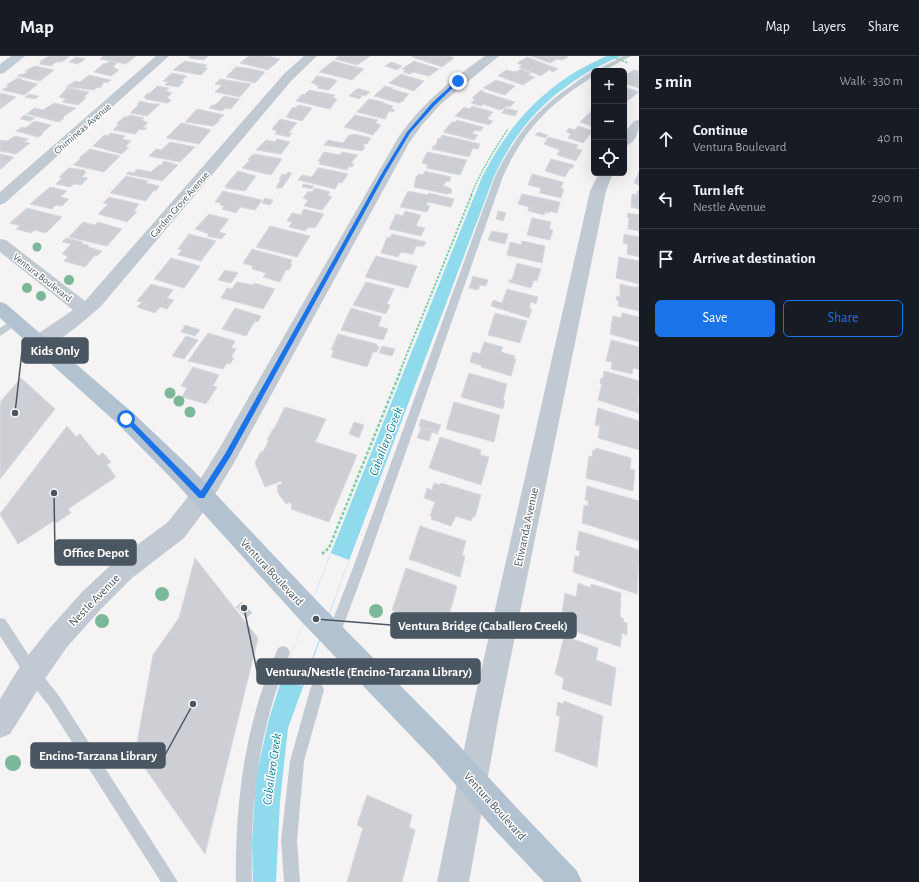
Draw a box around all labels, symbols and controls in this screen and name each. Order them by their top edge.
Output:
text: Map [20,18,54,37]
text: Map [765,20,790,34]
text: Layers [812,20,846,34]
text: Share [868,20,899,34]
map controls [591,68,627,176]
button: + [591,68,627,104]
route end [449,72,467,90]
text: 5 min [655,73,692,90]
text: Walk · 330 m [840,75,903,88]
street label: Chimineas Avenue [52,101,113,156]
button: − [591,104,627,140]
text: Continue [693,123,748,138]
icon: ahead [655,128,677,150]
text: 40 m [877,132,903,145]
button: locate [591,140,627,176]
text: Ventura Boulevard [693,141,786,154]
street label: Garden Grove Avenue [149,170,211,239]
text: Turn left [693,183,744,198]
icon: left [655,188,677,210]
text: 290 m [872,192,903,205]
text: Nestle Avenue [693,201,766,214]
icon: arrive [655,248,677,270]
text: Arrive at destination [693,251,816,266]
street label: Ventura Boulevard [11,252,74,304]
button: Save [655,300,775,337]
button: Share [783,300,903,337]
callout: Kids Only [22,338,88,363]
text: Kids Only [30,345,80,358]
water label: Caballero Creek [367,405,405,478]
route start [117,410,135,428]
street label: Etiwanda Avenue [512,486,540,568]
street label: Ventura Boulevard [238,536,306,608]
callout: Office Depot [55,540,136,565]
text: Office Depot [63,547,129,560]
street label: Nestle Avenue [66,572,122,628]
callout: Ventura Bridge (Caballero Creek) [391,613,576,638]
text: Ventura Bridge (Caballero Creek) [398,620,568,633]
callout: Ventura/Nestle (Encino-Tarzana Library) [257,659,480,684]
text: Ventura/Nestle (Encino-Tarzana Library) [265,666,473,679]
water label: Caballero Creek [261,732,284,806]
callout: Encino-Tarzana Library [31,743,165,768]
text: Encino-Tarzana Library [39,750,157,763]
street label: Ventura Boulevard [462,770,528,842]

